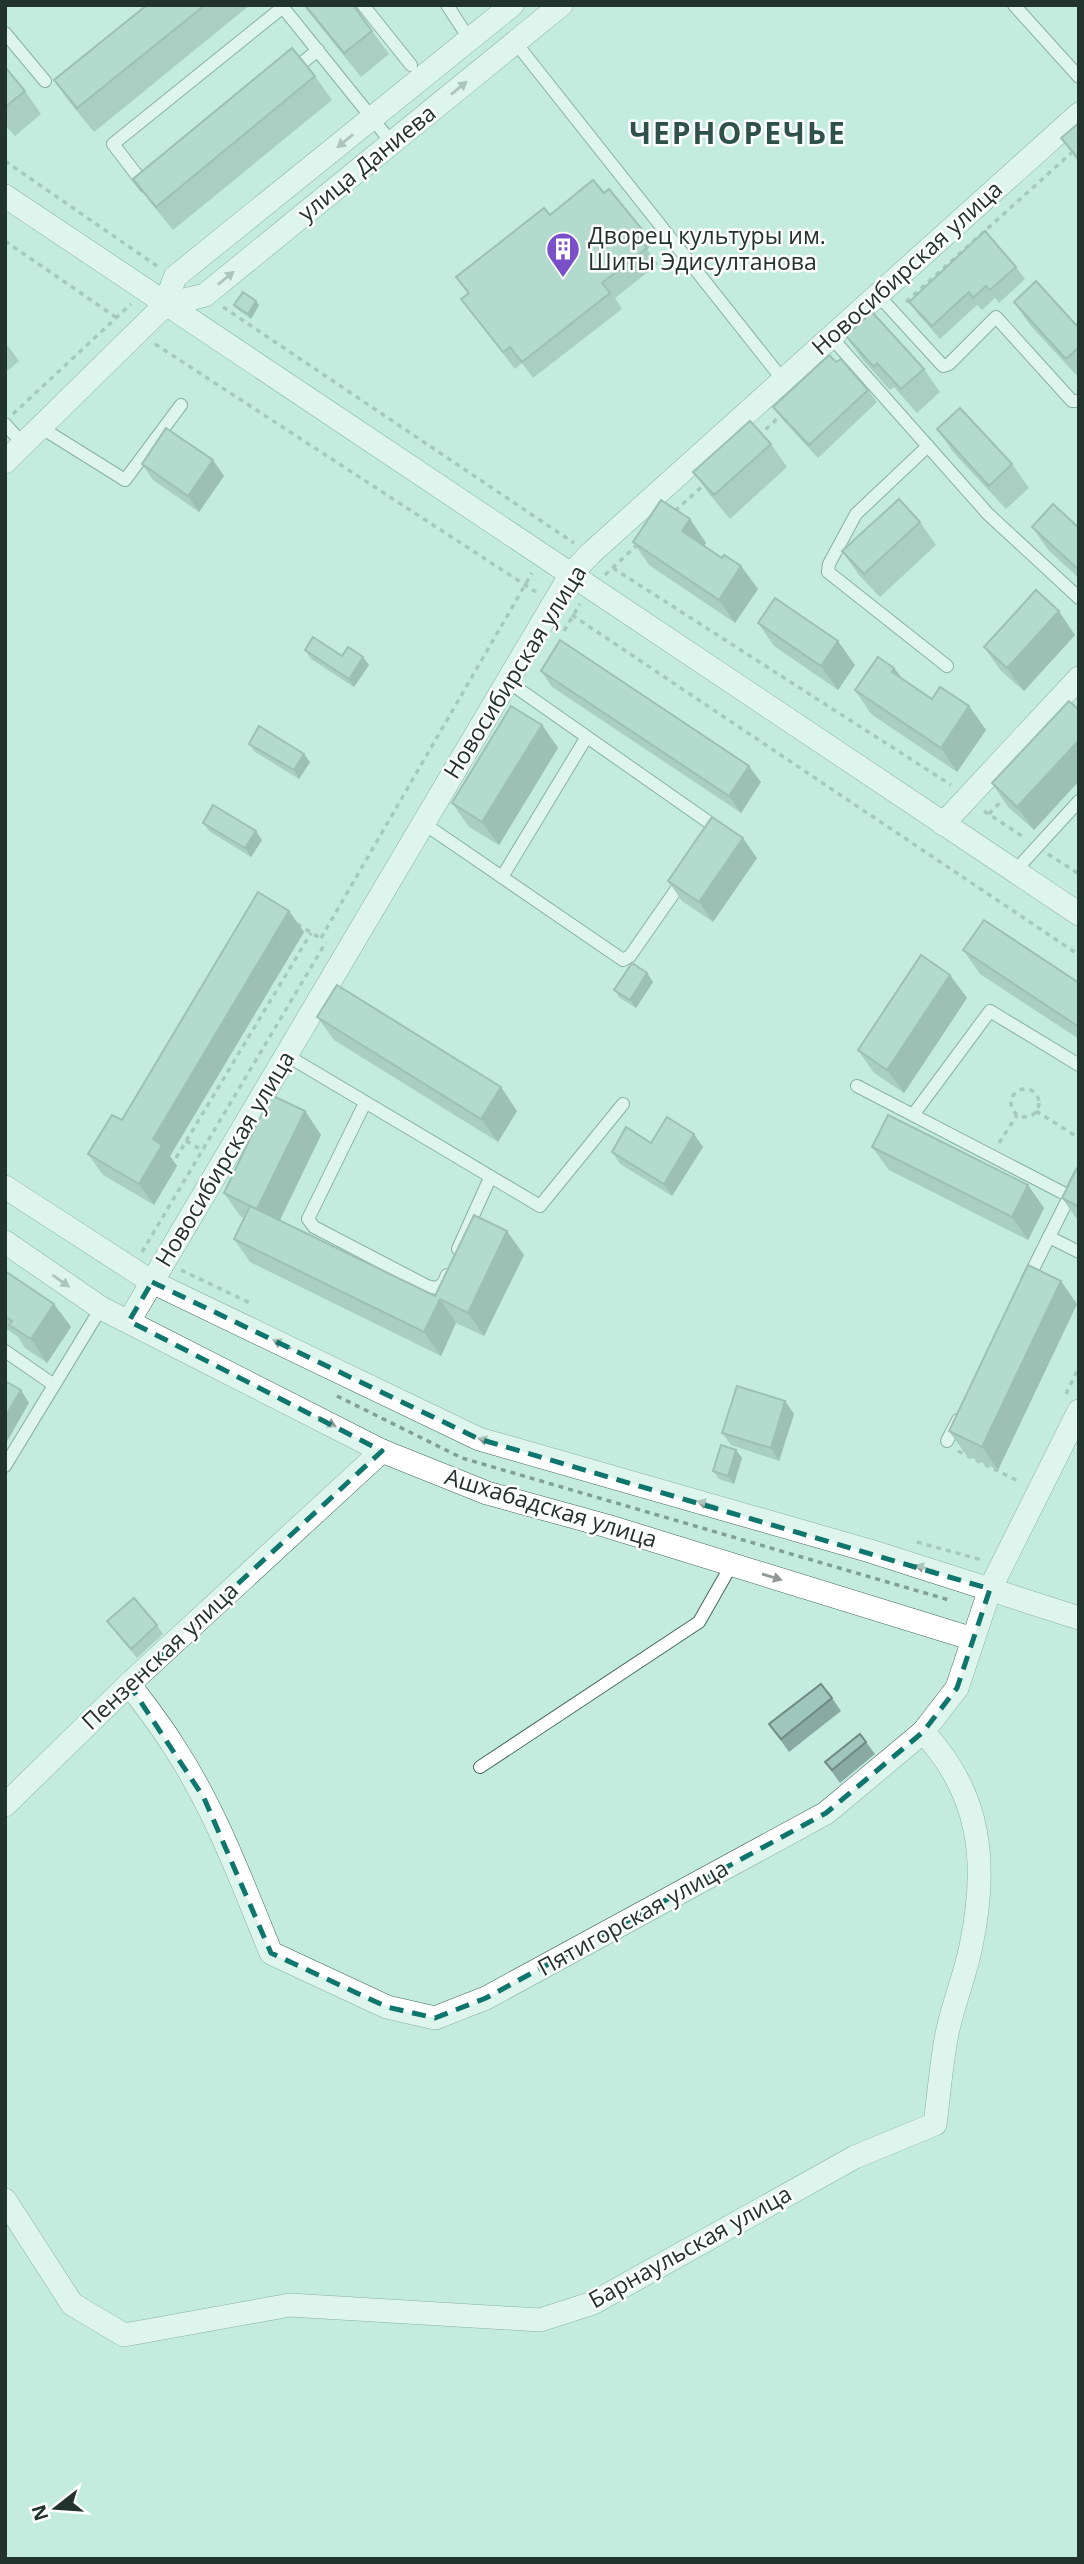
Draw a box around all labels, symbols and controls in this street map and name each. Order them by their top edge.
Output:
one-way arrow [451,81,468,96]
street label: улица Даниева [291,97,442,228]
district label: ЧЕРНОРЕЧЬЕ [629,112,847,153]
one-way arrow [337,134,355,149]
street label: Новосибирская улица [804,173,1009,362]
place label: Дворец культуры им. Шиты Эдисултанова [588,219,826,277]
building icon: Дворец культуры им. Шиты Эдисултанова [544,230,582,279]
one-way arrow [217,271,234,286]
street label: Новосибирская улица [435,558,593,785]
street label: Новосибирская улица [147,1044,301,1272]
one-way arrow [52,1274,71,1287]
one-way arrow [272,1339,292,1350]
one-way arrow [317,1416,337,1427]
one-way arrow [477,1435,498,1446]
street label: Ашхабадская улица [441,1460,661,1555]
one-way arrow [695,1498,717,1509]
one-way arrow [914,1562,935,1573]
one-way arrow [762,1572,783,1582]
street label: Пензенская улица [74,1574,245,1736]
street label: Пятигорская улица [531,1851,734,1983]
street label: Барнаульская улица [582,2177,797,2315]
north arrow [21,2473,91,2543]
text: N [25,2502,54,2524]

